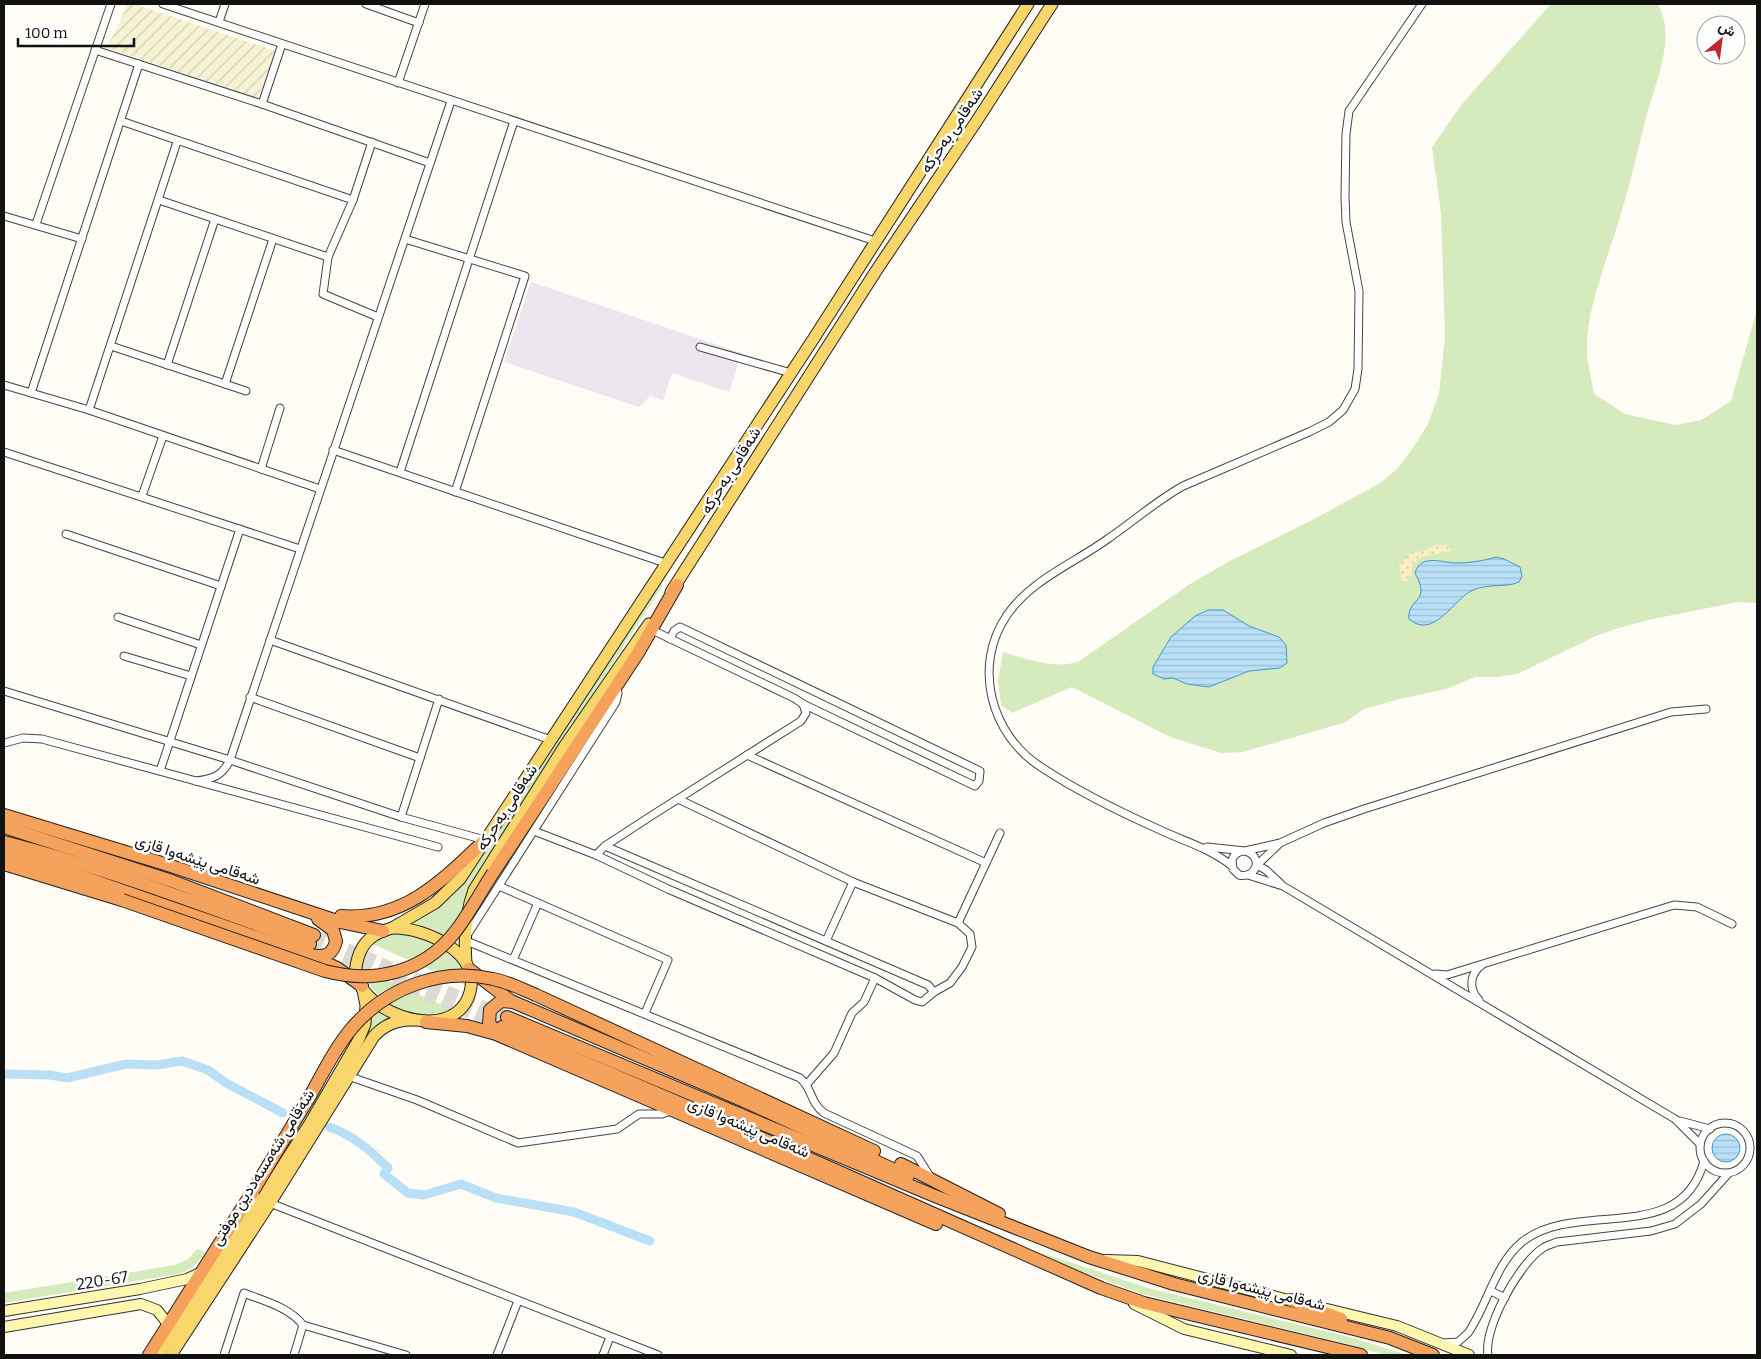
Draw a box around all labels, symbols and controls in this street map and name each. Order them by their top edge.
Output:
scale bar [18,15,134,47]
north arrow [1696,15,1746,65]
text: ش [1716,18,1739,41]
text: 100 m [25,24,68,42]
street label: شەقامی بەحرکە [916,84,988,177]
street label: شەقامی بەحرکە [696,423,765,518]
street label: شەقامی بەحرکە [472,761,542,854]
street label: شەقامی پێشەوا قازی [132,830,263,891]
street label: شەقامی شەمسەددین موفتی [206,1086,319,1249]
street label: شەقامی پێشەوا قازی [684,1093,812,1163]
street label: شەقامی پێشەوا قازی [1196,1265,1327,1316]
street label: 220-67 [75,1267,129,1294]

